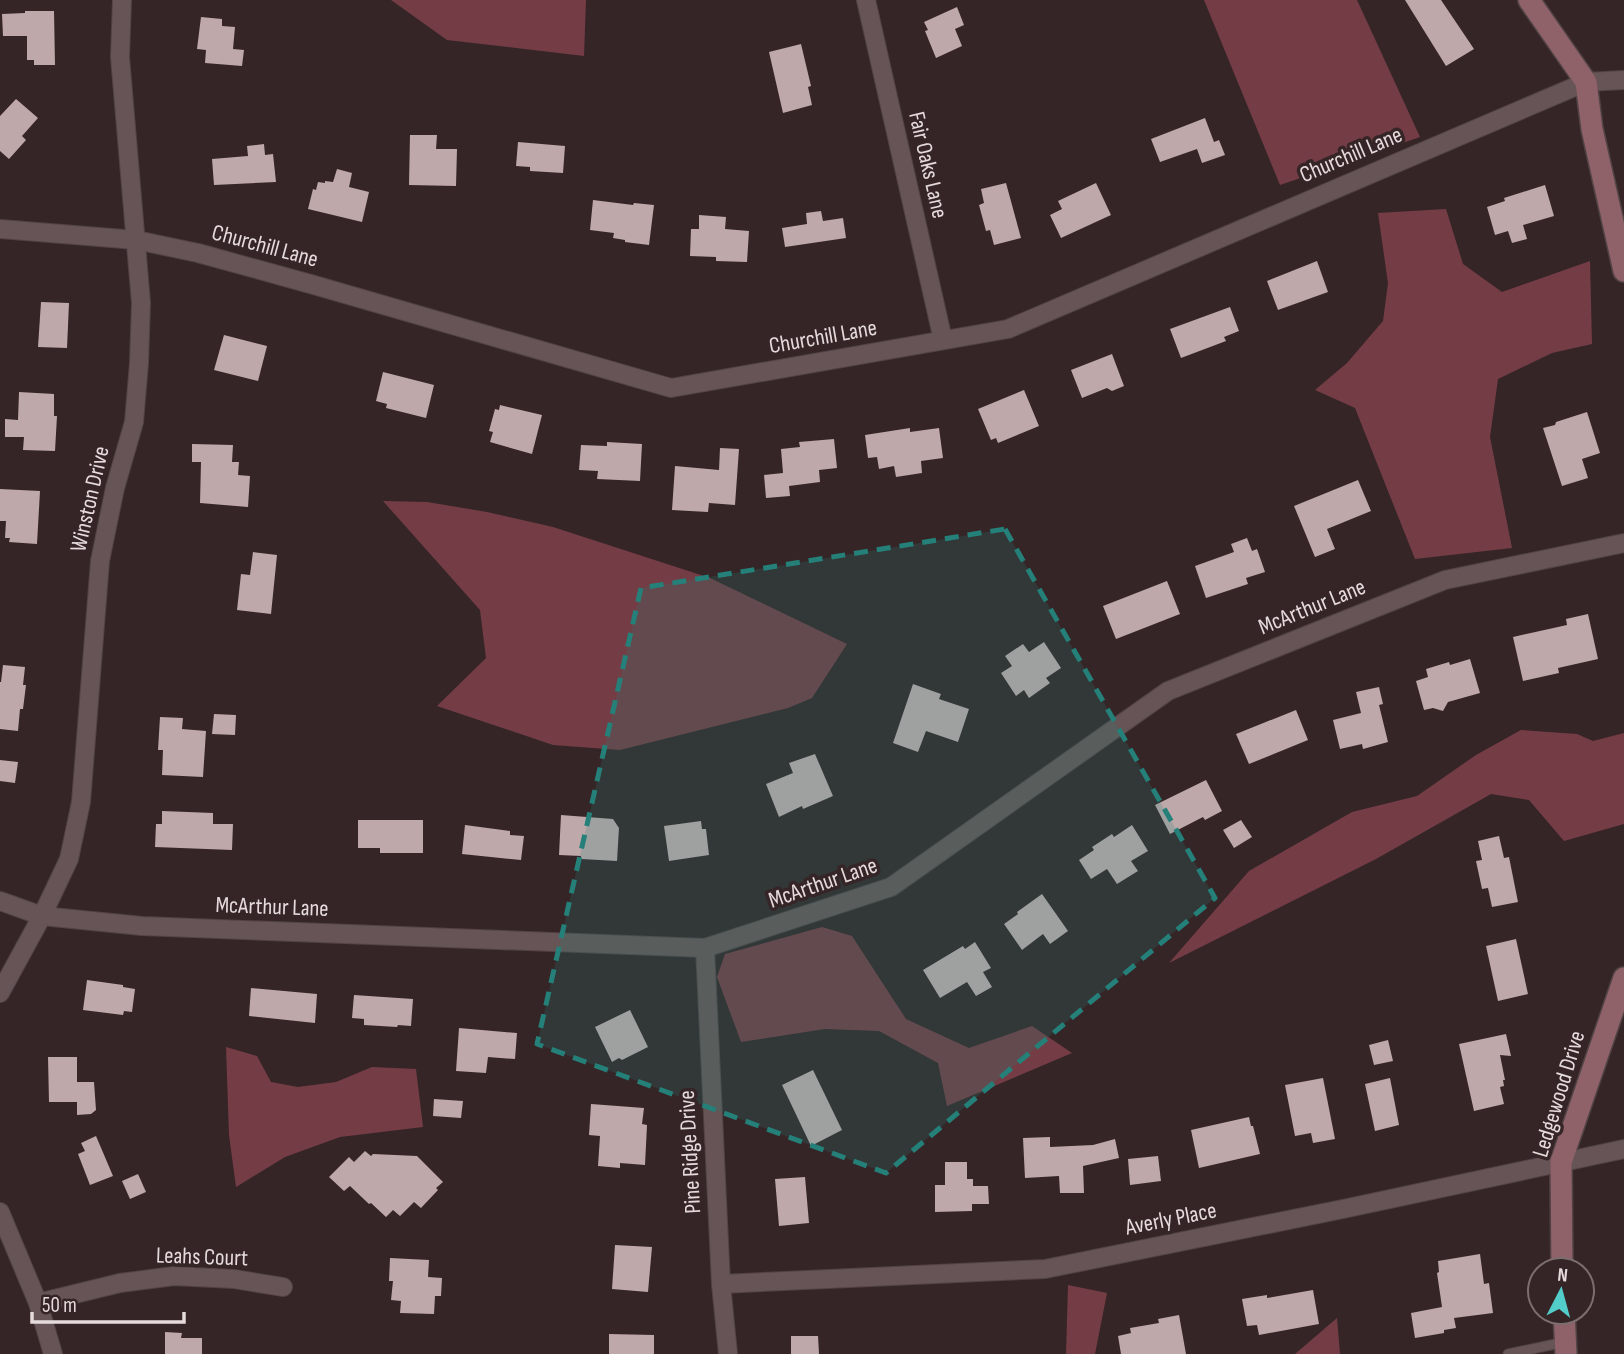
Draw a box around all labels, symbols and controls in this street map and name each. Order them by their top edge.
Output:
street label: Fair Oaks Lane [902,109,954,221]
street label: Churchill Lane [1295,121,1407,189]
street label: Churchill Lane [209,218,321,274]
street label: Churchill Lane [767,314,879,360]
street label: Winston Drive [64,444,116,554]
street label: McArthur Lane [1254,573,1370,641]
street label: McArthur Lane [765,851,881,915]
street label: McArthur Lane [215,891,329,923]
street label: Ledgewood Drive [1527,1027,1591,1161]
street label: Pine Ridge Drive [673,1090,707,1214]
street label: Averly Place [1122,1196,1219,1242]
street label: Leahs Court [155,1241,249,1273]
north arrow [1526,1256,1596,1326]
text: N [1556,1264,1569,1288]
scale bar [32,1280,184,1324]
text: 50 m [42,1293,77,1318]

